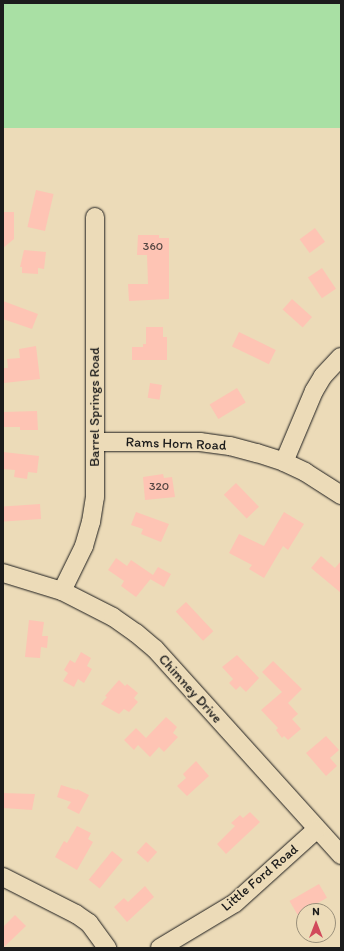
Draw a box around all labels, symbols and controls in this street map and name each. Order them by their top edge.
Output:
house number: 360 [143,240,163,254]
street label: Barrel Springs Road [87,347,103,467]
street label: Rams Horn Road [126,434,226,454]
house number: 320 [149,480,169,494]
street label: Chimney Drive [155,651,225,727]
street label: Little Ford Road [218,841,302,915]
north arrow [296,903,336,943]
text: N [312,905,320,918]

